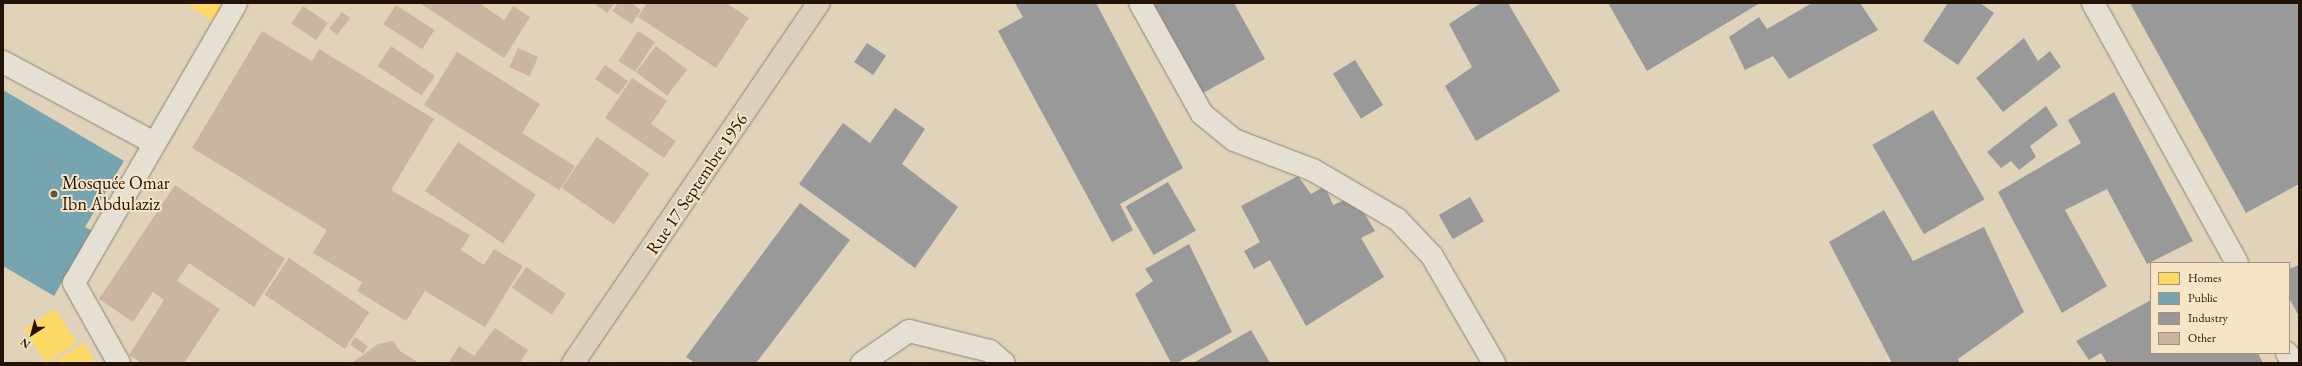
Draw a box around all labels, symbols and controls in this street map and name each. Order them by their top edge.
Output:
street label: Rue 17 Septembre 1956 [642,109,752,259]
place label: Mosquée Omar Ibn Abdulaziz [62,173,170,216]
marker: Mosquée Omar Ibn Abdulaziz [49,189,59,199]
legend [2150,262,2290,354]
text: Homes [2188,270,2222,286]
text: Public [2188,290,2218,306]
text: Industry [2188,310,2228,326]
north arrow [12,314,52,354]
text: Other [2188,330,2216,346]
text: N [17,335,33,352]

